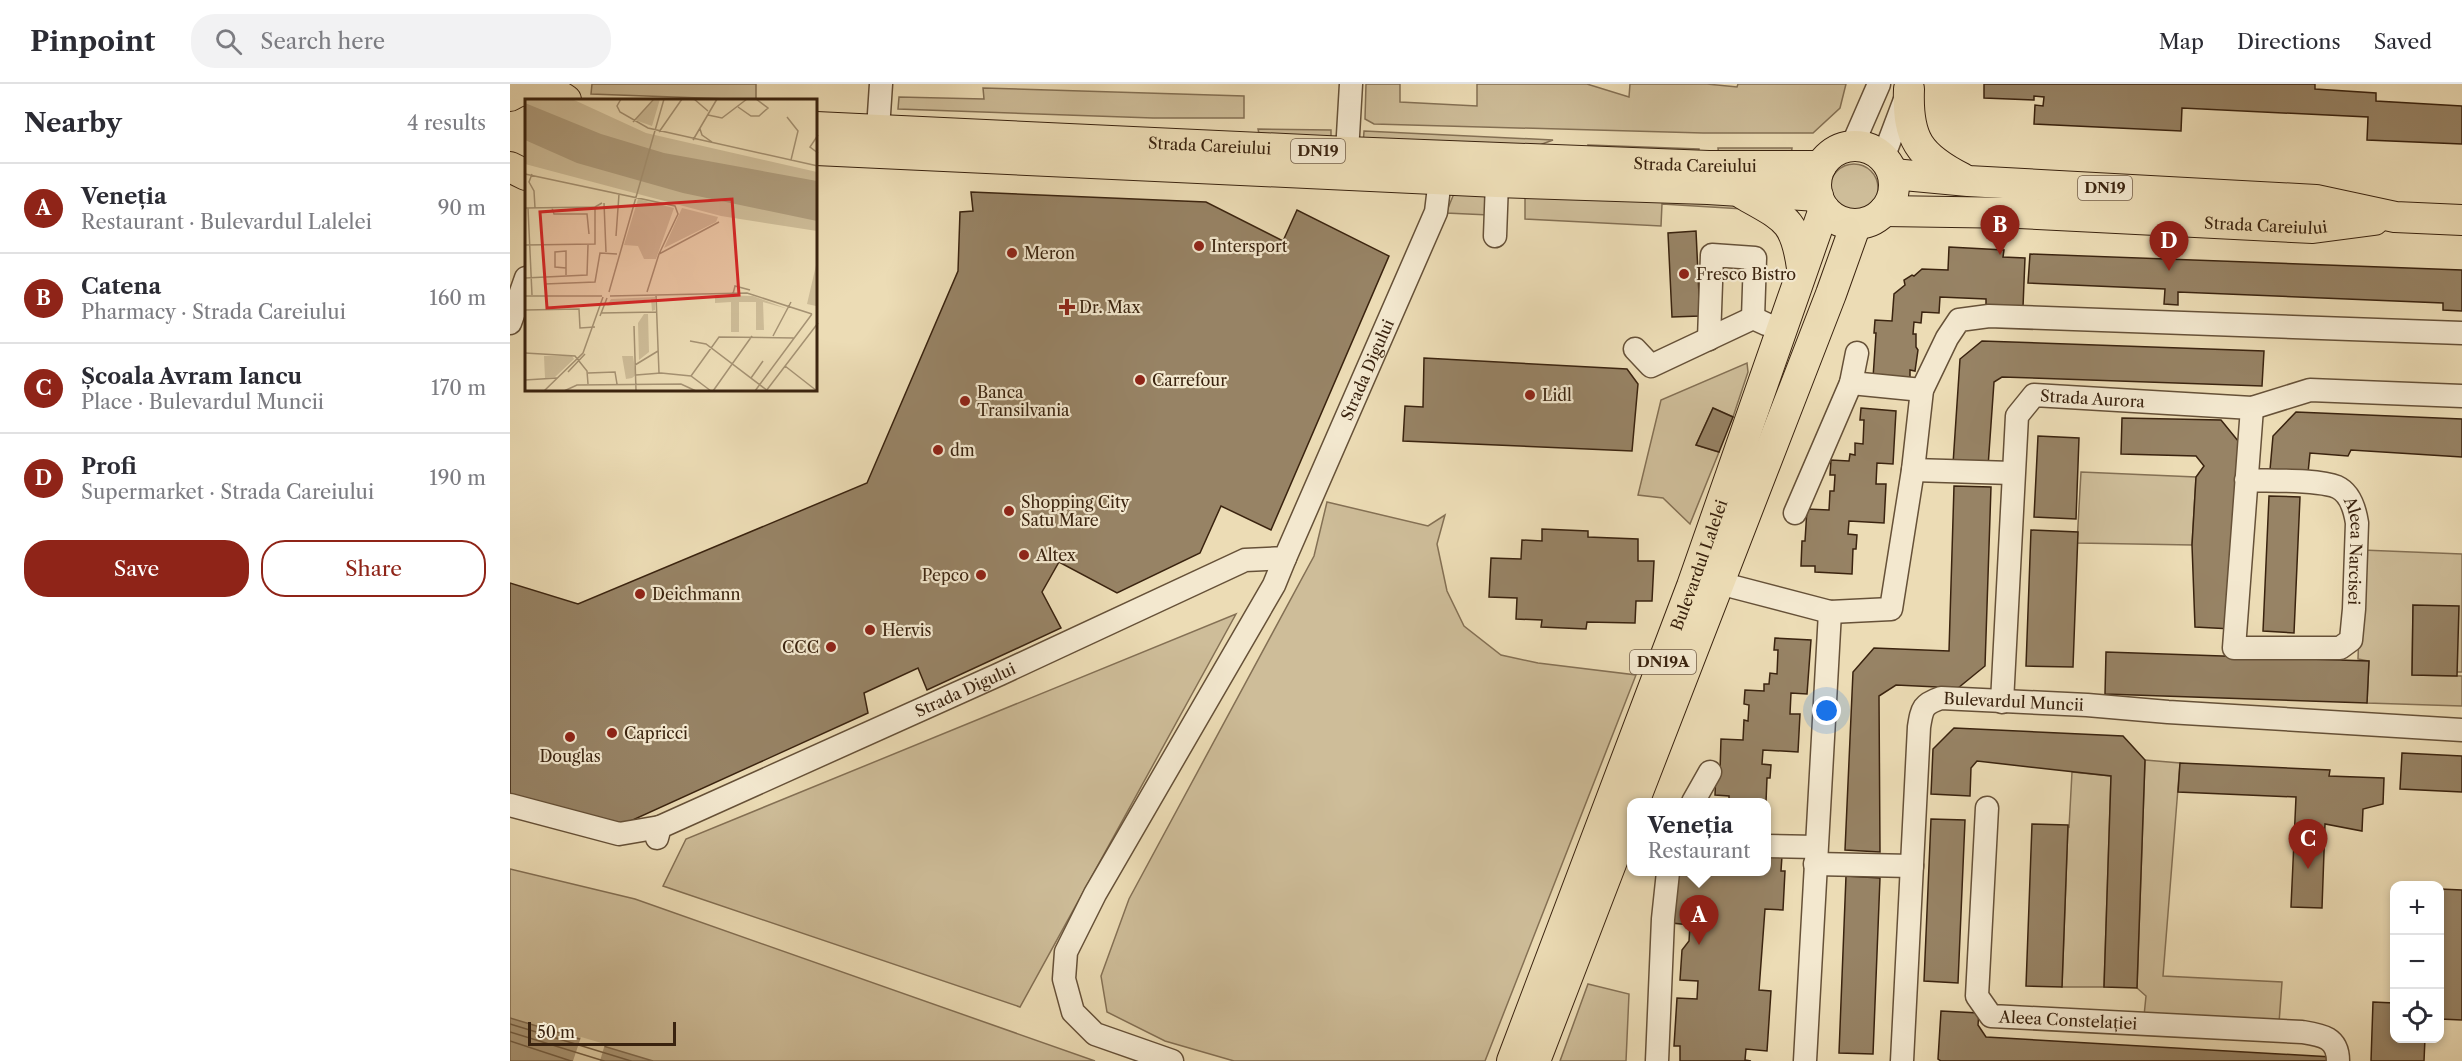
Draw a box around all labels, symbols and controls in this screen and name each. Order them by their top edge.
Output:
search box [191,14,611,68]
text: Pinpoint [30,24,155,58]
icon: search [212,25,245,58]
text: Search here [260,28,385,55]
text: Map [2159,29,2204,54]
text: Directions [2237,29,2341,54]
text: Saved [2374,29,2432,54]
inset map [525,99,818,392]
text: Nearby [24,107,122,139]
text: 4 results [407,111,486,135]
street label: Strada Careiului [1148,133,1272,158]
road number: DN19 [1291,139,1345,163]
street label: Strada Careiului [1633,153,1757,176]
road number: DN19 [2078,176,2132,200]
text: Veneția [81,183,167,210]
text: A [36,196,51,220]
text: 90 m [438,196,486,220]
pin: B [1980,206,2020,255]
text: Restaurant · Bulevardul Lalelei [81,210,372,234]
street label: Strada Careiului [2204,212,2328,238]
pin: D [2150,222,2188,271]
place label: Intersport [1211,236,1288,256]
marker: Intersport [1192,239,1206,253]
place label: Meron [1024,243,1075,263]
marker: Meron [1005,246,1019,260]
place label: Fresco Bistro [1696,264,1796,284]
marker: Fresco Bistro [1677,267,1691,281]
text: Catena [81,273,161,300]
text: B [36,286,51,310]
text: 160 m [429,286,486,310]
place label: Dr. Max [1079,297,1141,317]
text: Pharmacy · Strada Careiului [81,300,346,324]
marker: Dr. Max [1060,300,1074,314]
street label: Strada Digului [1336,316,1398,423]
text: Școala Avram Iancu [81,363,302,390]
place label: Carrefour [1152,370,1227,390]
marker: Carrefour [1133,373,1147,387]
text: C [35,376,52,400]
text: 170 m [431,376,486,400]
place label: Banca Transilvania [977,382,1070,420]
place label: Lidl [1542,385,1572,405]
street label: Strada Aurora [2039,385,2146,412]
marker: Lidl [1523,388,1537,402]
text: Place · Bulevardul Muncii [81,390,324,414]
marker: Banca Transilvania [958,394,972,408]
place label: dm [950,440,975,460]
marker: dm [931,443,945,457]
text: Profi [81,453,137,480]
text: D [35,466,52,490]
text: 190 m [429,466,486,490]
text: Supermarket · Strada Careiului [81,480,374,504]
place label: Shopping City Satu Mare [1021,492,1131,530]
street label: Aleea Narcisei [2339,492,2367,606]
street label: Bulevardul Lalelei [1666,497,1731,633]
marker: Shopping City Satu Mare [1002,504,1016,518]
button: Save [24,540,249,597]
button: Share [261,540,486,597]
place label: Altex [1035,545,1077,565]
marker: Altex [1017,548,1031,562]
place label: Pepco [922,565,969,585]
marker: Pepco [974,568,988,582]
place label: Deichmann [652,584,741,604]
marker: Deichmann [633,587,647,601]
place label: Hervis [882,620,932,640]
marker: Hervis [863,623,877,637]
place label: CCC [782,637,819,657]
marker: CCC [824,640,838,654]
road number: DN19A [1630,650,1696,674]
street label: Strada Digului [912,658,1019,721]
street label: Bulevardul Muncii [1943,688,2084,715]
your location [1812,696,1841,725]
place label: Capricci [624,723,688,743]
marker: Capricci [605,726,619,740]
marker: Douglas [563,730,577,744]
place label: Douglas [539,746,601,766]
popup [1627,798,1771,876]
text: Veneția [1648,812,1733,839]
pin: C [2288,820,2328,869]
text: Restaurant [1648,839,1750,863]
map controls [2390,881,2444,1043]
button: + [2390,881,2444,935]
pin: A [1680,896,1718,945]
button: − [2390,935,2444,989]
button: locate [2390,989,2444,1043]
street label: Aleea Constelației [1998,1006,2138,1034]
scale bar [528,1019,676,1046]
text: 50 m [537,1022,575,1042]

